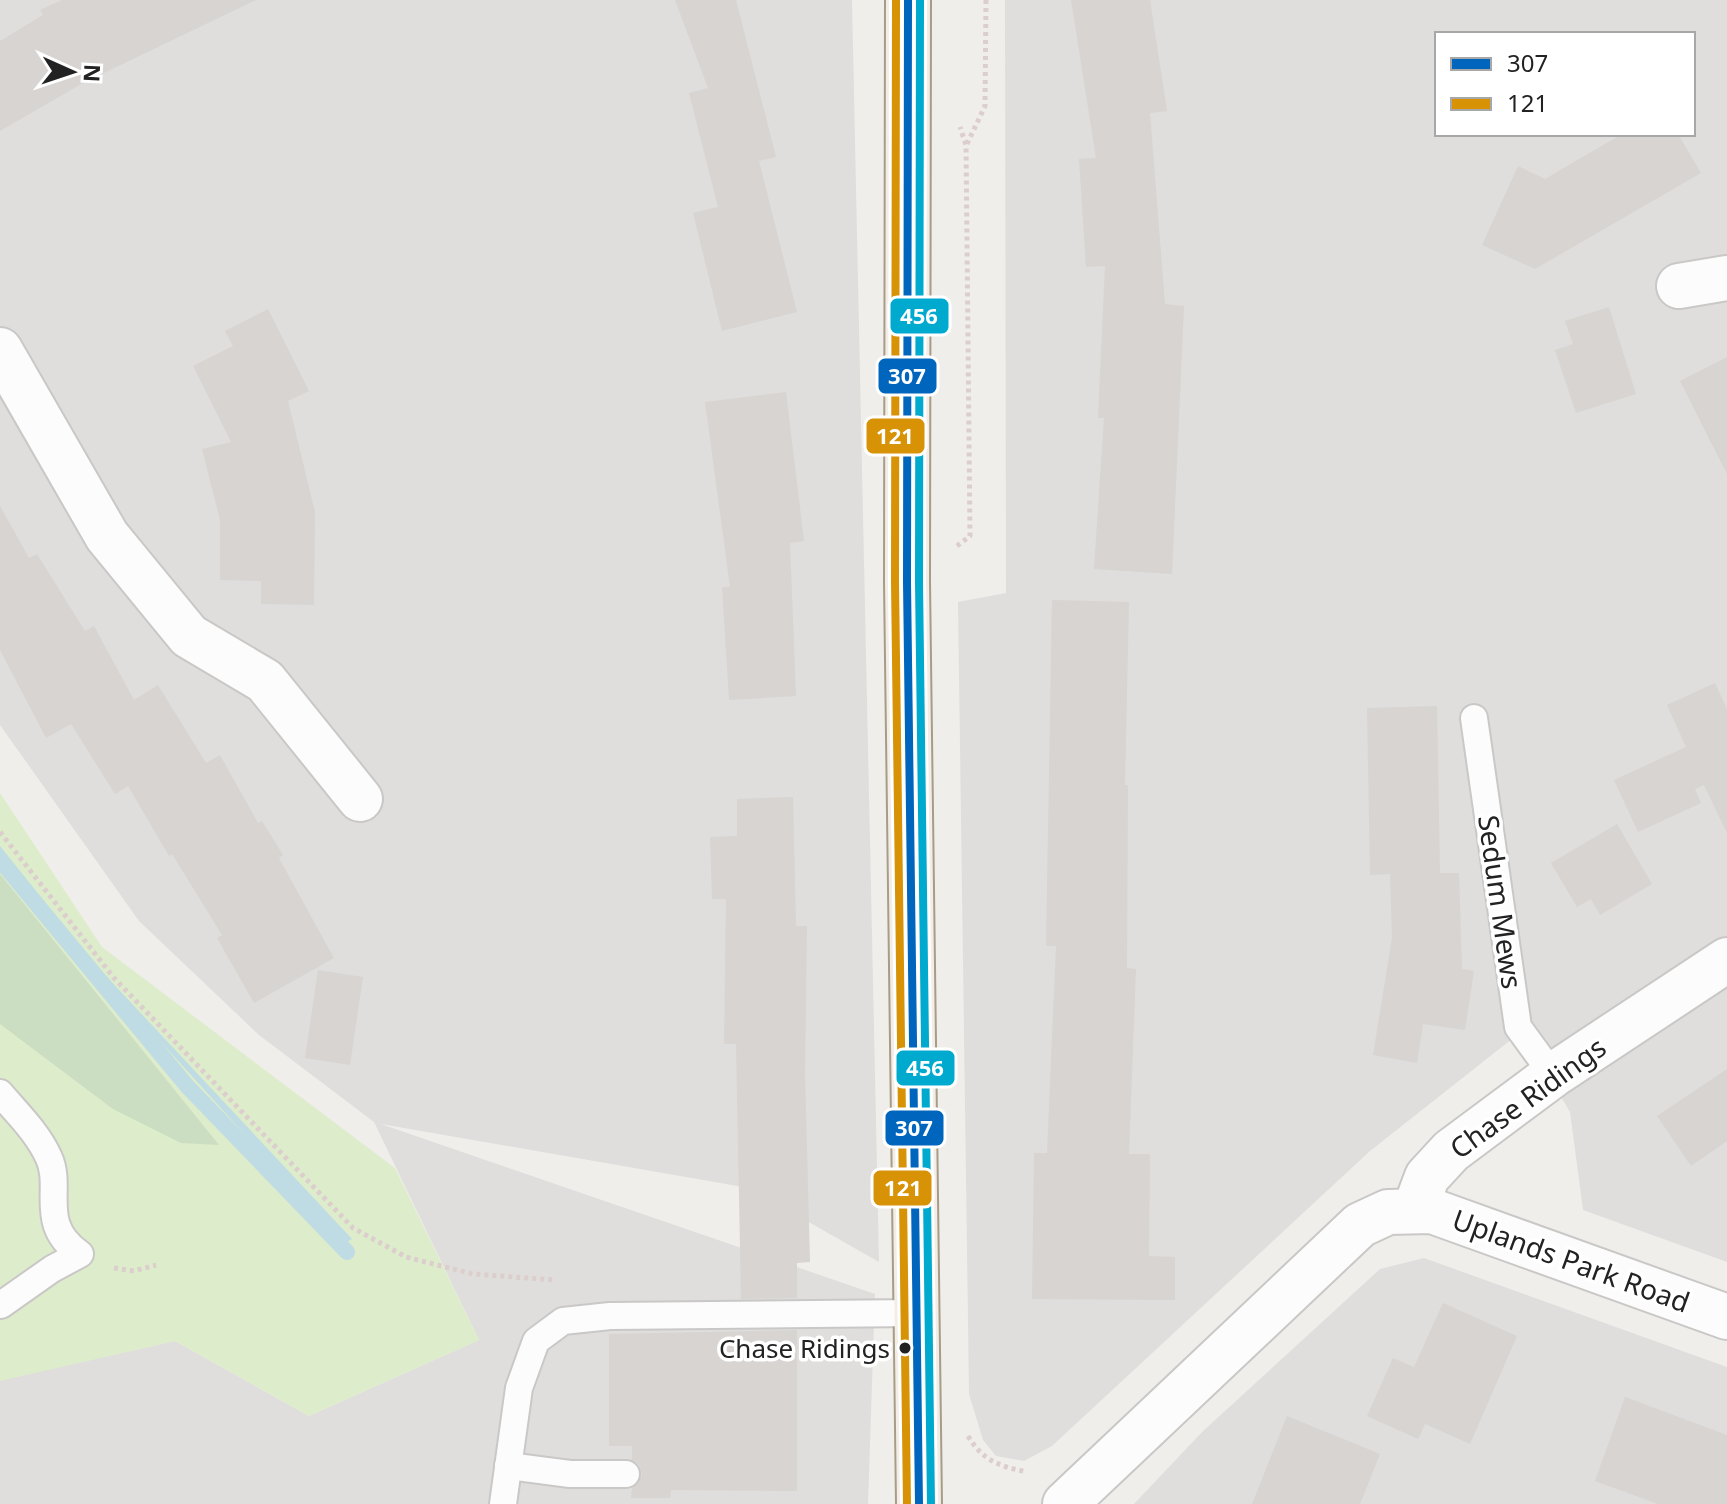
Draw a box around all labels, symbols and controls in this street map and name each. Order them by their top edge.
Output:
north arrow [32,32,112,112]
legend [1435,32,1695,136]
text: 307 [1507,46,1548,79]
text: N [78,63,108,83]
text: 121 [1507,86,1548,119]
line badge: 456 [889,297,950,335]
text: 456 [900,300,938,330]
line badge: 307 [877,357,938,395]
text: 307 [888,360,926,390]
line badge: 121 [865,417,926,455]
text: 121 [876,420,914,450]
street label: Sedum Mews [1470,812,1532,991]
street label: Chase Ridings [1442,1028,1613,1167]
line badge: 456 [895,1049,956,1087]
text: 456 [906,1052,944,1082]
line badge: 307 [884,1109,945,1147]
text: 307 [895,1112,933,1142]
line badge: 121 [872,1169,933,1207]
text: 121 [884,1172,922,1202]
street label: Uplands Park Road [1448,1200,1695,1321]
place label: Chase Ridings [719,1330,890,1366]
marker: Chase Ridings [897,1340,913,1356]

